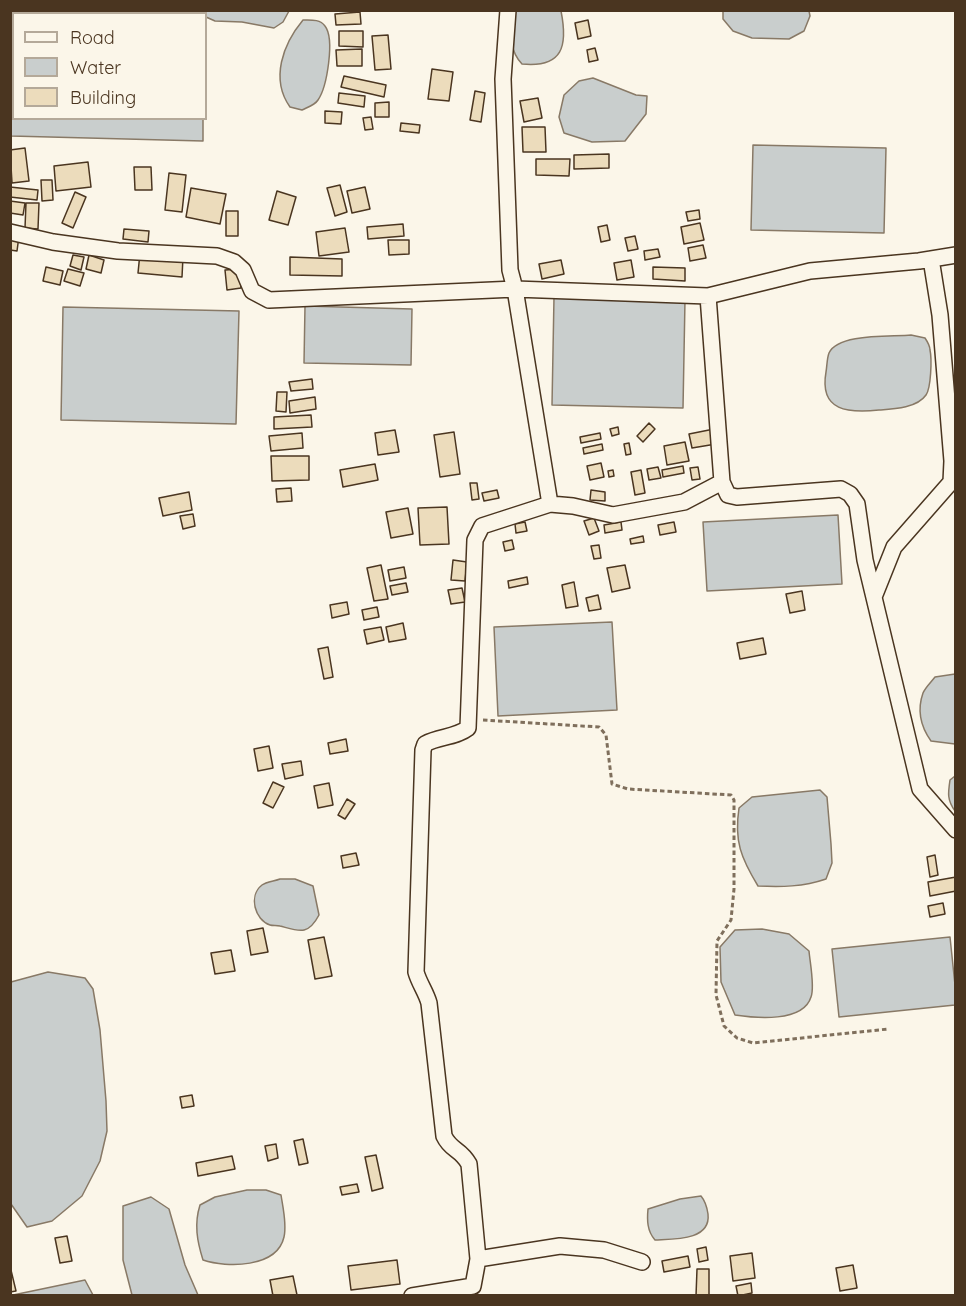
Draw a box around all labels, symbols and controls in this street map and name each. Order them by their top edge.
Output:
legend [12,12,207,120]
text: Road [70,26,115,49]
text: Water [70,56,121,79]
text: Building [70,86,136,109]

